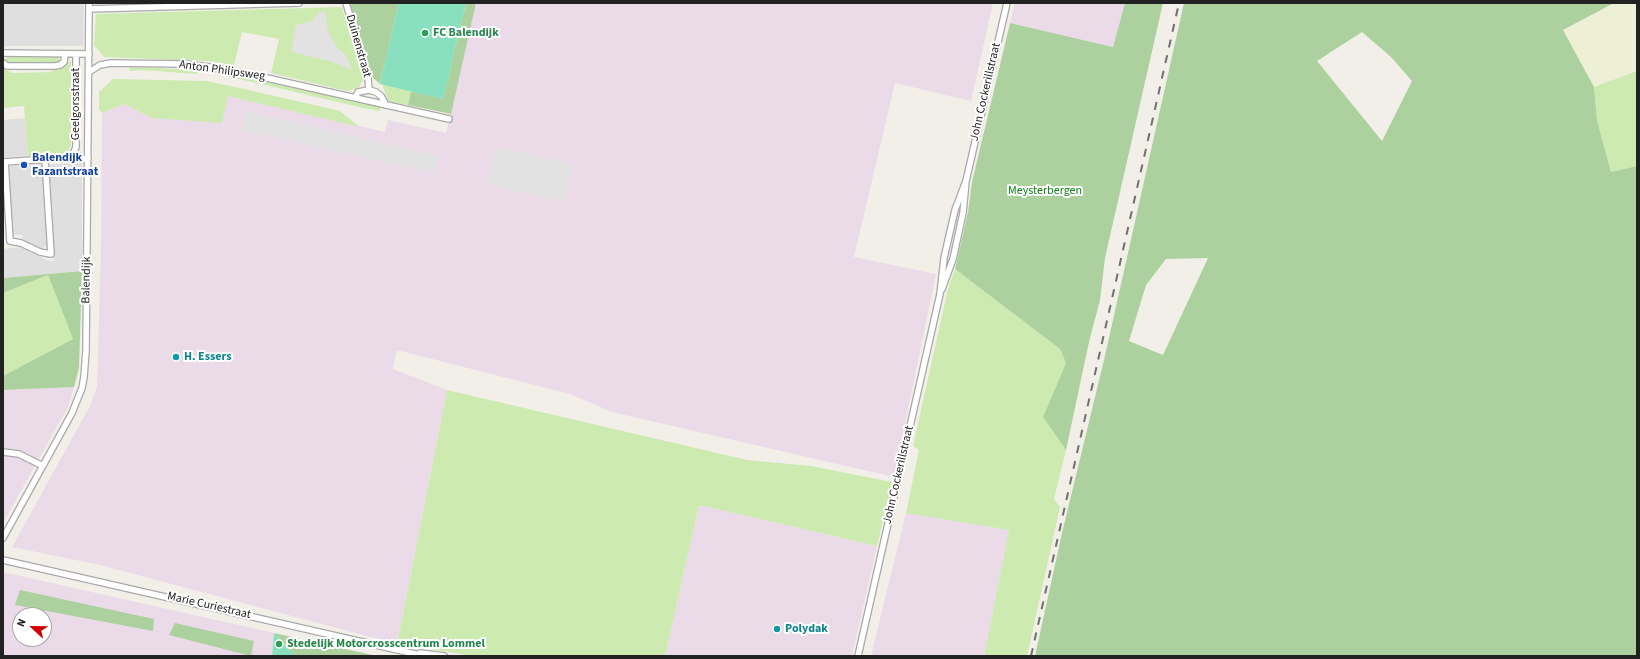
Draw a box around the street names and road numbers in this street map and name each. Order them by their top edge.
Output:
street label: Duinenstraat [342,13,374,79]
street label: John Cockerillstraat [968,42,1004,142]
street label: Anton Philipsweg [178,58,266,84]
street label: Geelgorsstraat [69,68,83,140]
street label: Balendijk [79,256,95,304]
street label: John Cockerillstraat [881,425,917,525]
street label: Marie Curiestraat [166,589,252,623]

